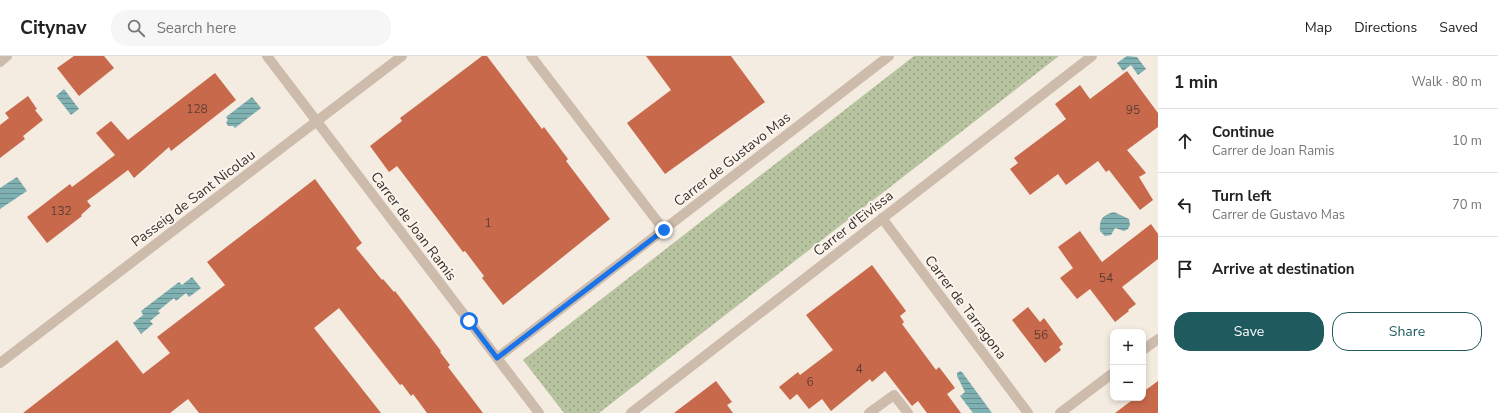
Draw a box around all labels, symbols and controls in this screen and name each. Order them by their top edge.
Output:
search box [111,10,391,46]
text: Citynav [20,15,87,41]
icon: search [125,17,147,39]
text: Search here [157,18,236,38]
text: Map [1305,18,1332,37]
text: Directions [1354,18,1417,37]
text: Saved [1439,18,1478,37]
text: 1 min [1174,71,1218,94]
text: Walk · 80 m [1411,73,1482,91]
house number: 128 [186,101,208,117]
house number: 95 [1126,102,1140,118]
street label: Carrer de Gustavo Mas [670,108,795,211]
text: Continue [1212,122,1274,142]
icon: ahead [1174,130,1196,152]
text: 10 m [1452,132,1482,150]
text: Carrer de Joan Ramis [1212,142,1334,160]
street label: Passeig de Sant Nicolau [127,145,259,251]
street label: Carrer de Joan Ramis [366,168,461,285]
street label: Carrer d'Eivissa [809,186,897,261]
text: Turn left [1212,186,1271,206]
icon: left [1174,194,1196,216]
text: 70 m [1452,196,1482,214]
house number: 132 [50,203,72,219]
text: Carrer de Gustavo Mas [1212,206,1345,224]
house number: 1 [484,215,492,231]
route end [655,221,673,239]
street label: Carrer de Tarragona [920,252,1011,363]
icon: arrive [1174,258,1196,280]
text: Arrive at destination [1212,259,1355,279]
house number: 54 [1099,270,1113,286]
route start [460,312,478,330]
button: Save [1174,312,1324,351]
button: Share [1332,312,1482,351]
house number: 56 [1034,327,1048,343]
map controls [1110,329,1146,401]
button: + [1110,329,1146,365]
house number: 4 [855,361,863,377]
button: − [1110,365,1146,401]
house number: 6 [806,374,814,390]

